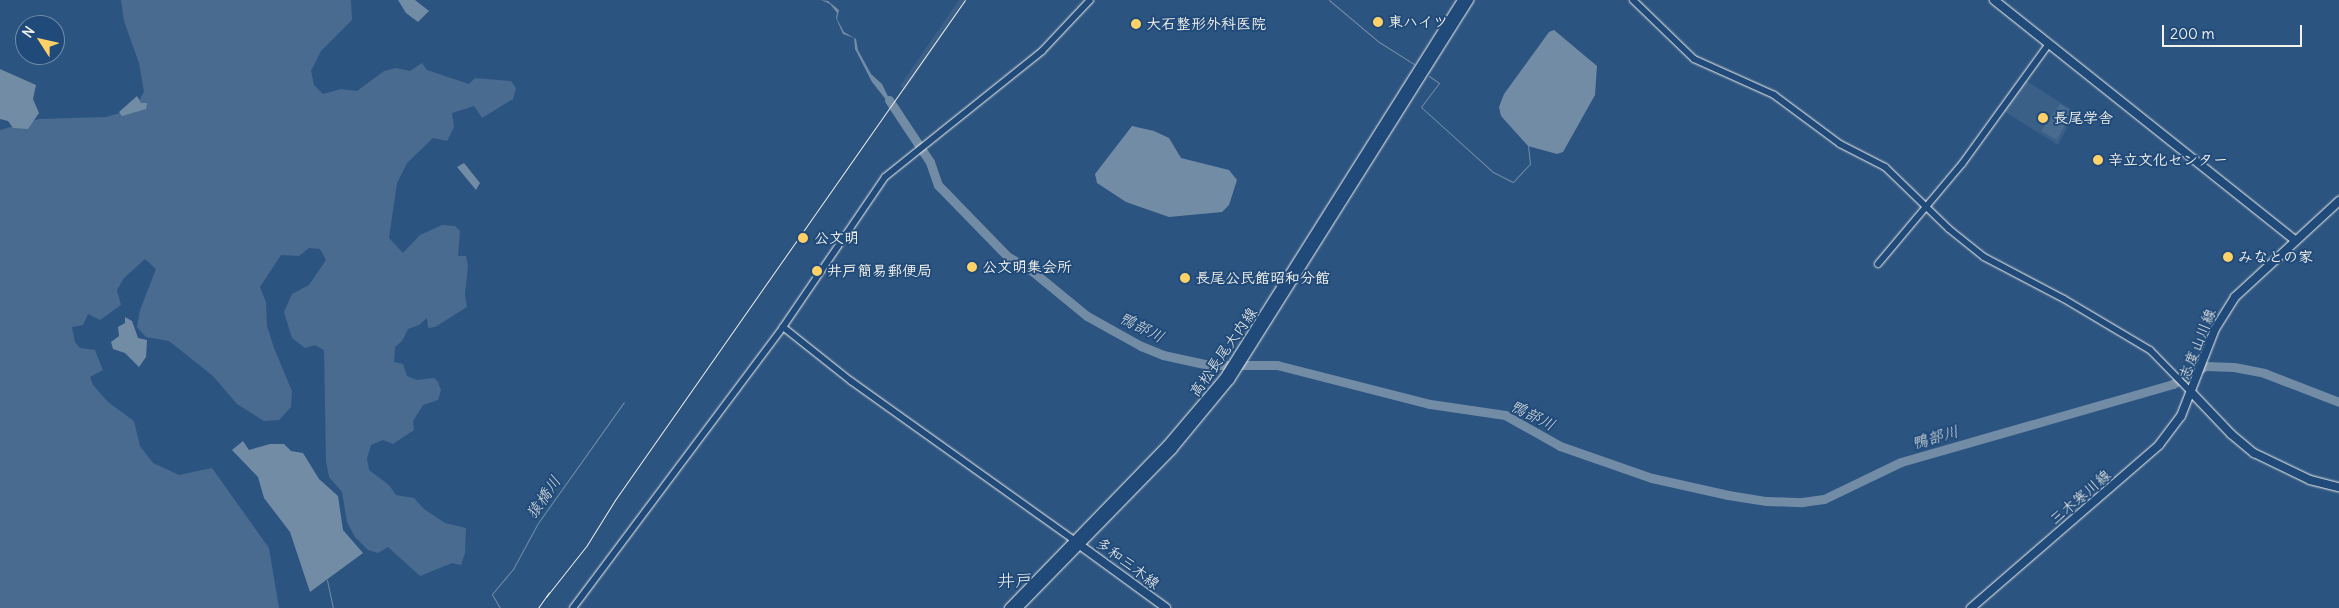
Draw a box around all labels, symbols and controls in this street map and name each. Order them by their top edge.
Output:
place label: 東ハイツ [1388,13,1448,31]
north arrow [15,15,65,65]
place label: 大石整形外科医院 [1146,15,1266,33]
scale bar [2164,15,2304,47]
marker: 東ハイツ [1372,16,1384,28]
marker: 大石整形外科医院 [1130,18,1142,30]
text: N [18,23,39,41]
text: 200 m [2170,24,2215,43]
place label: 長尾学舎 [2053,109,2113,127]
marker: 長尾学舎 [2037,112,2049,124]
place label: 辛立文化センター [2108,151,2228,169]
marker: 辛立文化センター [2092,154,2104,166]
place label: 公文明 [814,229,859,247]
marker: 公文明 [796,231,810,245]
place label: みなとの家 [2238,248,2313,266]
marker: みなとの家 [2222,251,2234,263]
place label: 公文明集会所 [982,258,1072,276]
marker: 公文明集会所 [966,261,978,273]
place label: 井戸簡易郵便局 [827,262,932,280]
marker: 井戸簡易郵便局 [811,265,823,277]
place label: 長尾公民館昭和分館 [1195,269,1330,287]
marker: 長尾公民館昭和分館 [1179,272,1191,284]
street label: 高松長尾大内線 [1186,304,1260,400]
street label: 志度山川線 [2175,306,2219,382]
water label: 鴨部川 [1116,308,1168,346]
water label: 鴨部川 [1507,396,1559,434]
water label: 鴨部川 [1909,421,1961,453]
street label: 三木寒川線 [2046,466,2114,528]
water label: 猿橋川 [521,472,565,522]
street label: 多和三木線 [1093,533,1163,593]
district label: 井戸 [997,570,1033,592]

